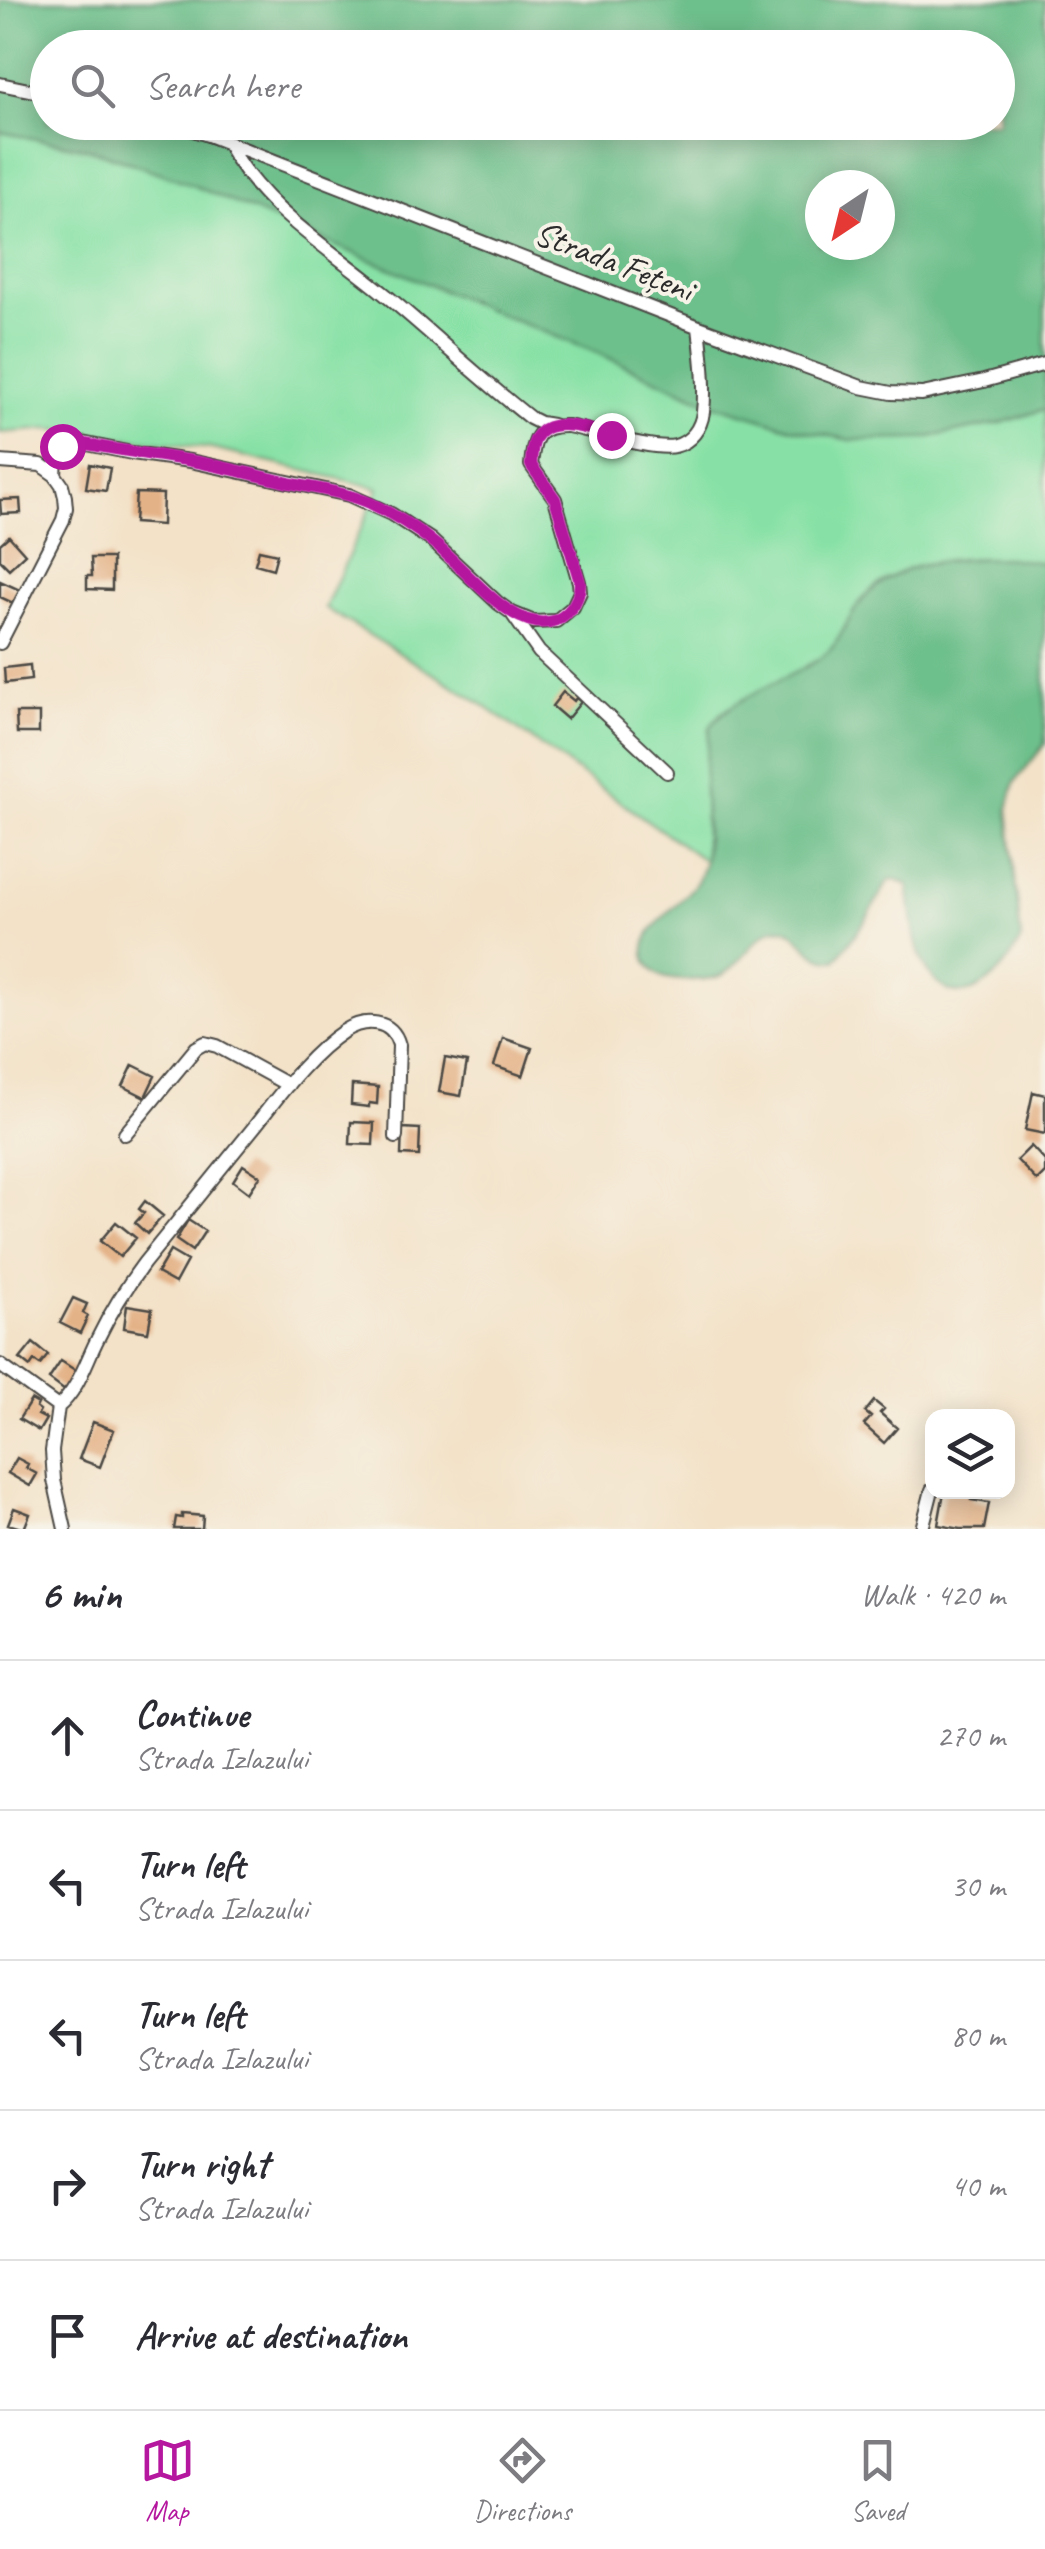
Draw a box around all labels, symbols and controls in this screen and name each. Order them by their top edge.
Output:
search box [30,30,1015,140]
icon: search [65,58,120,113]
text: Search here [145,62,300,109]
north arrow [805,170,895,260]
street label: Strada Fețeni [528,210,704,313]
route end [589,413,635,459]
route start [40,424,86,470]
map controls [925,1409,1015,1499]
button: layers [925,1409,1015,1499]
text: 6 min [40,1568,121,1621]
text: Walk · 420 m [861,1574,1005,1615]
text: Continue [135,1691,249,1738]
icon: ahead [40,1708,95,1763]
text: 270 m [936,1715,1005,1756]
text: Strada Izlazului [135,1738,308,1779]
text: Turn left [135,1841,245,1888]
icon: left [40,1858,95,1913]
text: 30 m [951,1865,1005,1906]
text: Strada Izlazului [135,1888,308,1929]
text: Turn left [135,1991,245,2038]
icon: left [40,2008,95,2063]
text: 80 m [951,2015,1005,2056]
text: Strada Izlazului [135,2038,308,2079]
text: Turn right [135,2141,269,2188]
icon: right [40,2158,95,2213]
text: 40 m [951,2165,1005,2206]
text: Strada Izlazului [135,2188,308,2229]
icon: arrive [40,2308,95,2363]
text: Arrive at destination [135,2312,407,2359]
tab: Map [140,2433,195,2528]
tab: Directions [474,2433,571,2528]
tab: Saved [850,2433,905,2528]

